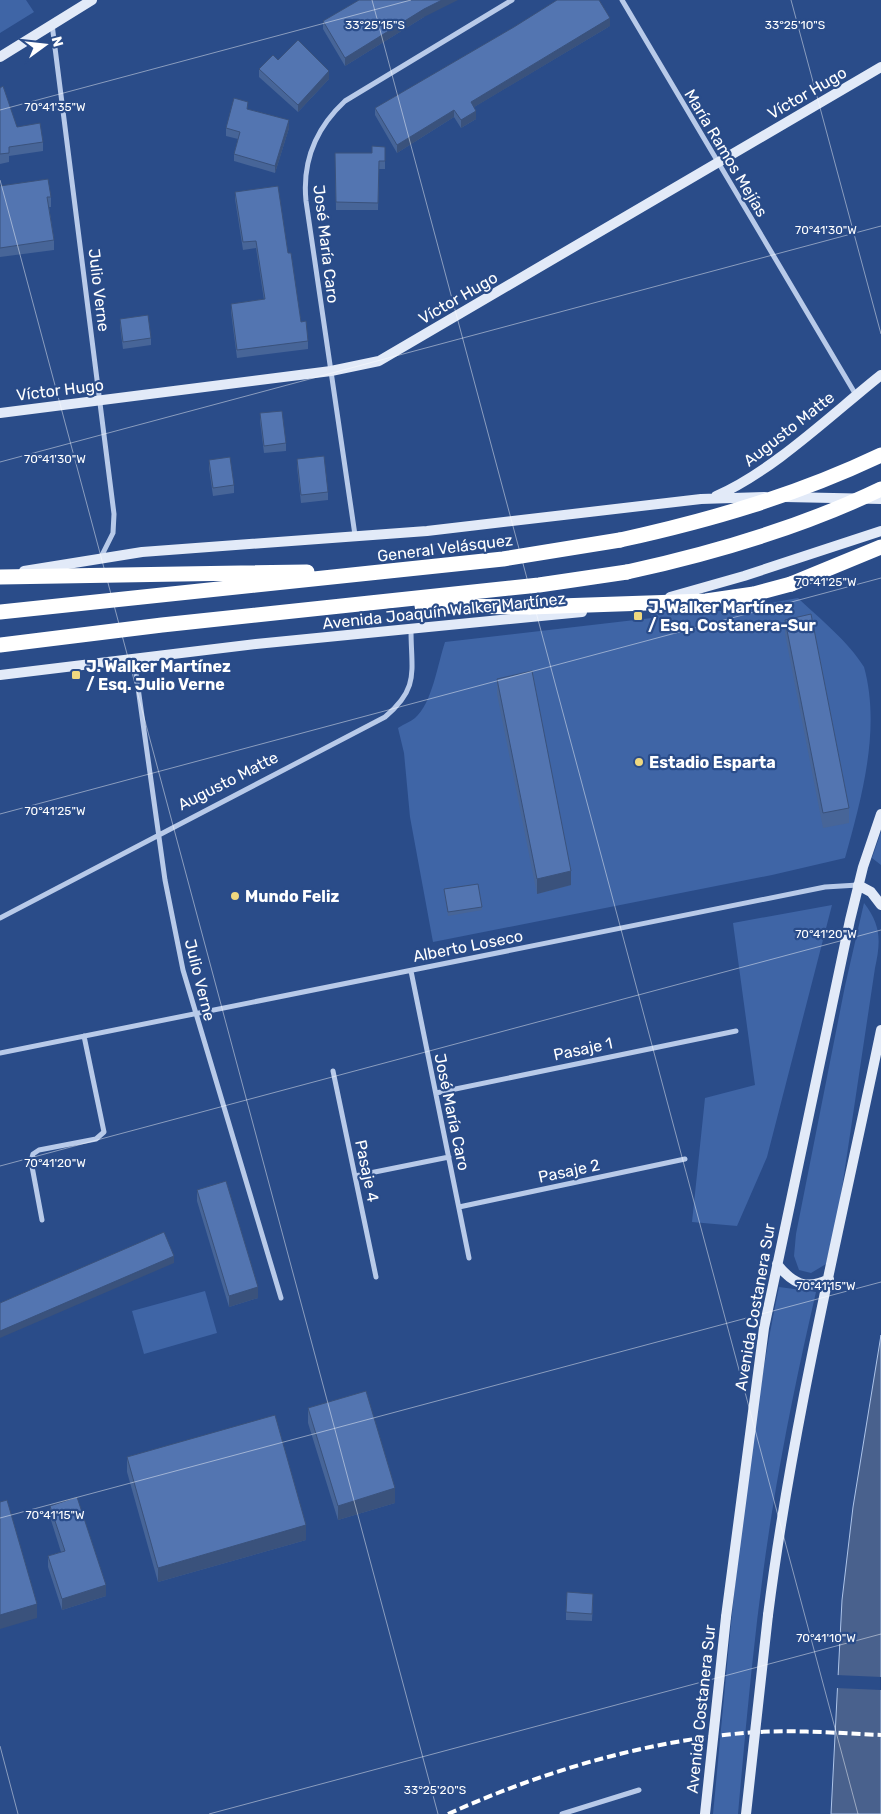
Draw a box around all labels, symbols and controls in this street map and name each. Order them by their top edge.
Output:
text: 33°25'15"S [345,18,405,32]
text: 33°25'10"S [765,18,825,32]
north arrow [20,20,70,70]
text: N [48,35,67,49]
street label: Víctor Hugo [764,63,850,123]
street label: María Ramos Mejías [680,86,772,220]
text: 70°41'35"W [24,100,86,114]
street label: José María Caro [309,184,343,304]
text: 70°41'30"W [795,223,857,237]
street label: Julio Verne [84,247,114,333]
street label: Víctor Hugo [415,268,501,328]
street label: Víctor Hugo [15,375,105,405]
street label: Augusto Matte [740,388,838,470]
text: 70°41'30"W [24,452,86,466]
street label: General Velásquez [376,530,514,566]
text: 70°41'25"W [795,575,857,589]
street label: Avenida Joaquín Walker Martínez [322,589,566,633]
place label: J. Walker Martínez / Esq. Costanera-Sur [648,598,817,635]
marker: J. Walker Martínez / Esq. Costanera-Sur [632,610,644,622]
place label: J. Walker Martínez / Esq. Julio Verne [86,657,231,694]
marker: J. Walker Martínez / Esq. Julio Verne [70,669,82,681]
street label: Augusto Matte [175,748,281,814]
place label: Estadio Esparta [649,753,776,772]
marker: Estadio Esparta [633,756,645,768]
text: 70°41'25"W [24,804,86,818]
place label: Mundo Feliz [245,887,339,906]
marker: Mundo Feliz [229,890,241,902]
street label: Alberto Loseco [411,926,525,966]
text: 70°41'20"W [795,927,857,941]
street label: Julio Verne [181,937,219,1023]
street label: Pasaje 1 [552,1033,614,1065]
street label: José María Caro [430,1052,474,1172]
street label: Pasaje 4 [351,1138,383,1204]
street label: Pasaje 2 [536,1155,602,1187]
text: 70°41'20"W [24,1156,86,1170]
street label: Avenida Costanera Sur [731,1222,779,1392]
text: 70°41'15"W [796,1279,856,1293]
text: 70°41'15"W [25,1508,85,1522]
street label: Avenida Costanera Sur [683,1624,719,1794]
text: 70°41'10"W [796,1631,856,1645]
text: 33°25'20"S [404,1783,466,1797]

